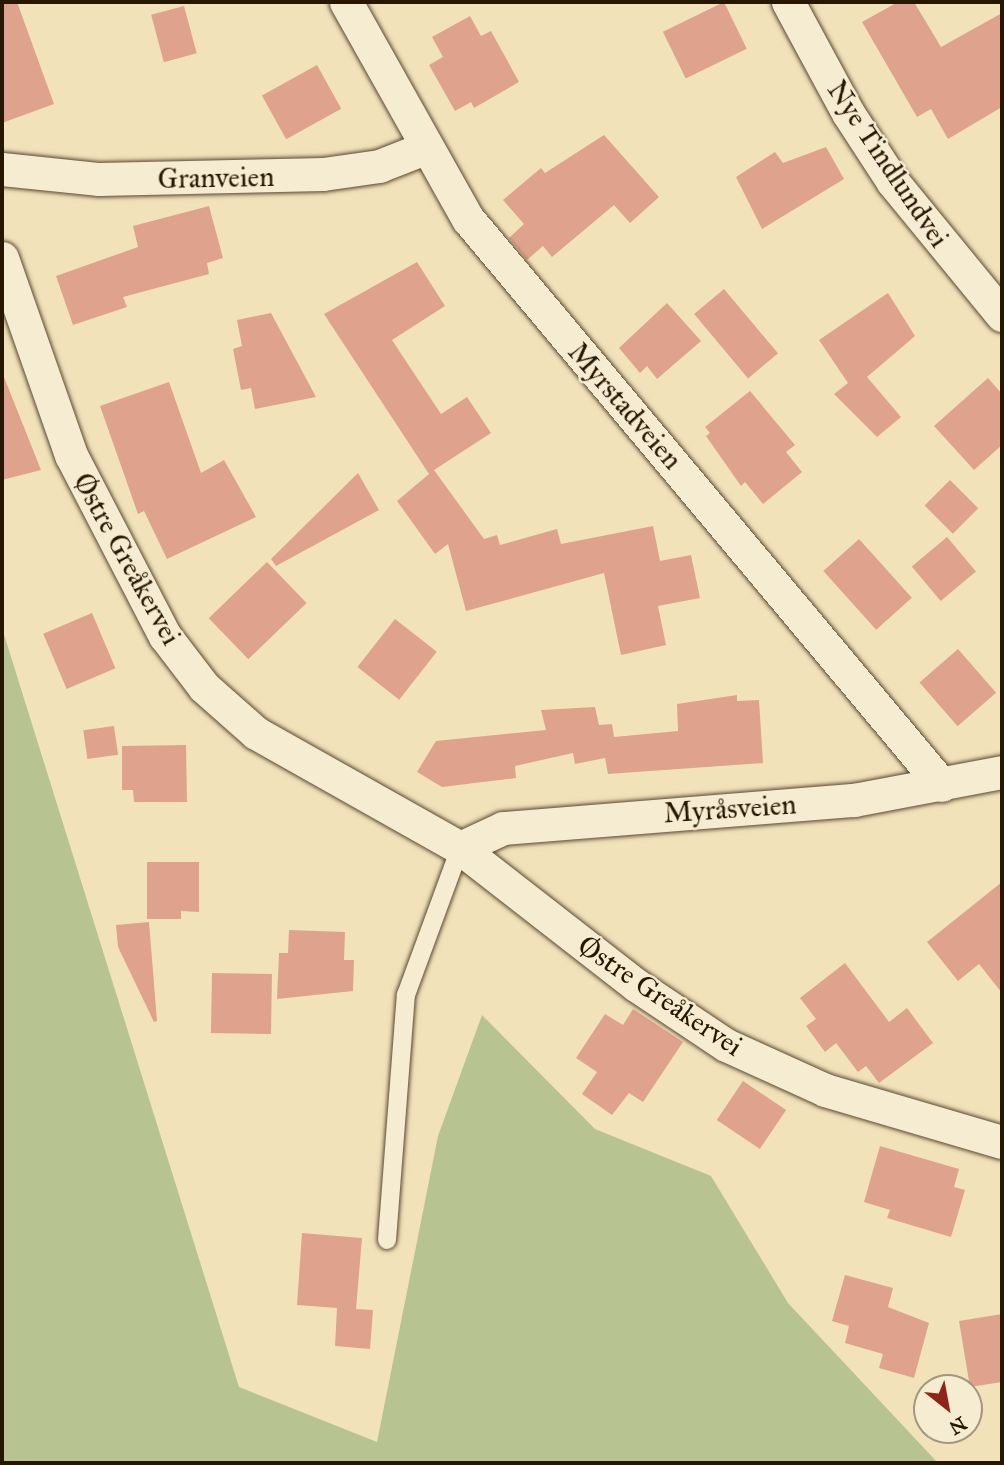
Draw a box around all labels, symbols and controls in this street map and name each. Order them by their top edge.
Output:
street label: Nye Tindlundvei [820,74,956,254]
street label: Granveien [157,160,275,196]
street label: Myrstadveien [561,336,689,476]
street label: Østre Greåkervei [66,467,188,651]
street label: Myråsveien [662,788,798,830]
street label: Østre Greåkervei [571,929,749,1063]
north arrow [913,1374,983,1444]
text: N [945,1412,971,1440]

